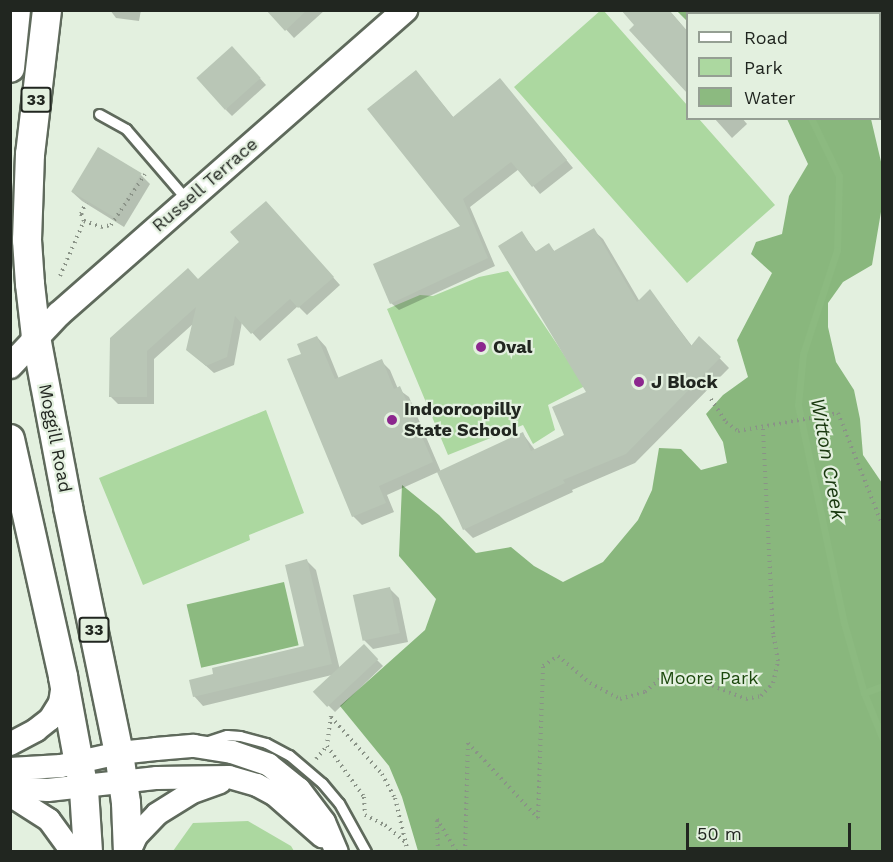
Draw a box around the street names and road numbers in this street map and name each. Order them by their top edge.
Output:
road number: 33 [20,87,52,113]
street label: Russell Terrace [147,133,263,237]
street label: Moggill Road [34,381,76,495]
road number: 33 [78,617,110,643]

